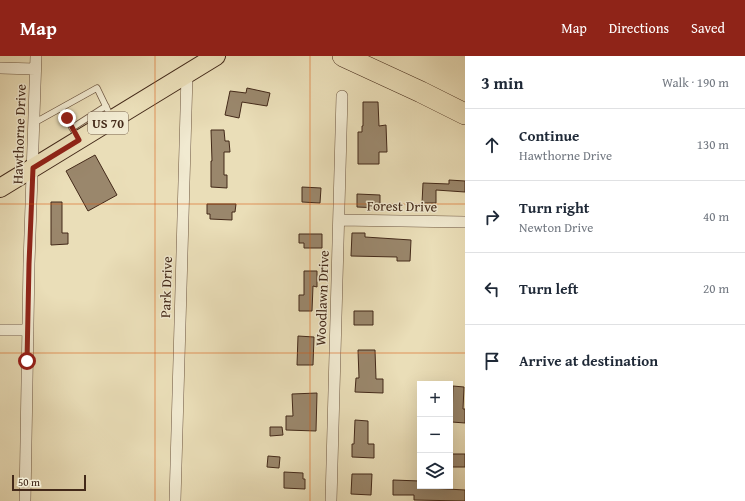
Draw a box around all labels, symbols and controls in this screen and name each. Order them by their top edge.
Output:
text: Map [20,14,57,42]
text: Map [561,18,587,38]
text: Directions [609,18,669,38]
text: Saved [691,18,725,38]
text: 3 min [481,70,523,95]
text: Walk · 190 m [662,73,729,92]
street label: Hawthorne Drive [7,83,31,184]
route end [58,109,76,127]
road number: US 70 [88,112,128,134]
text: Continue [519,125,580,146]
icon: ahead [481,134,503,156]
text: 130 m [697,135,729,154]
text: Hawthorne Drive [519,146,612,165]
street label: Forest Drive [367,195,438,217]
text: Turn right [519,197,590,218]
icon: right [481,206,503,228]
text: 40 m [703,207,729,226]
text: Newton Drive [519,218,593,237]
street label: Woodlawn Drive [310,249,334,346]
street label: Park Drive [155,255,177,318]
icon: left [481,278,503,300]
text: Turn left [519,278,578,299]
text: 20 m [703,279,729,298]
icon: arrive [481,350,503,372]
text: Arrive at destination [519,350,658,371]
route start [18,352,36,370]
map controls [417,381,453,489]
button: + [417,381,453,417]
button: − [417,417,453,453]
button: layers [417,453,453,489]
scale bar [12,473,86,492]
text: 50 m [18,474,40,490]

